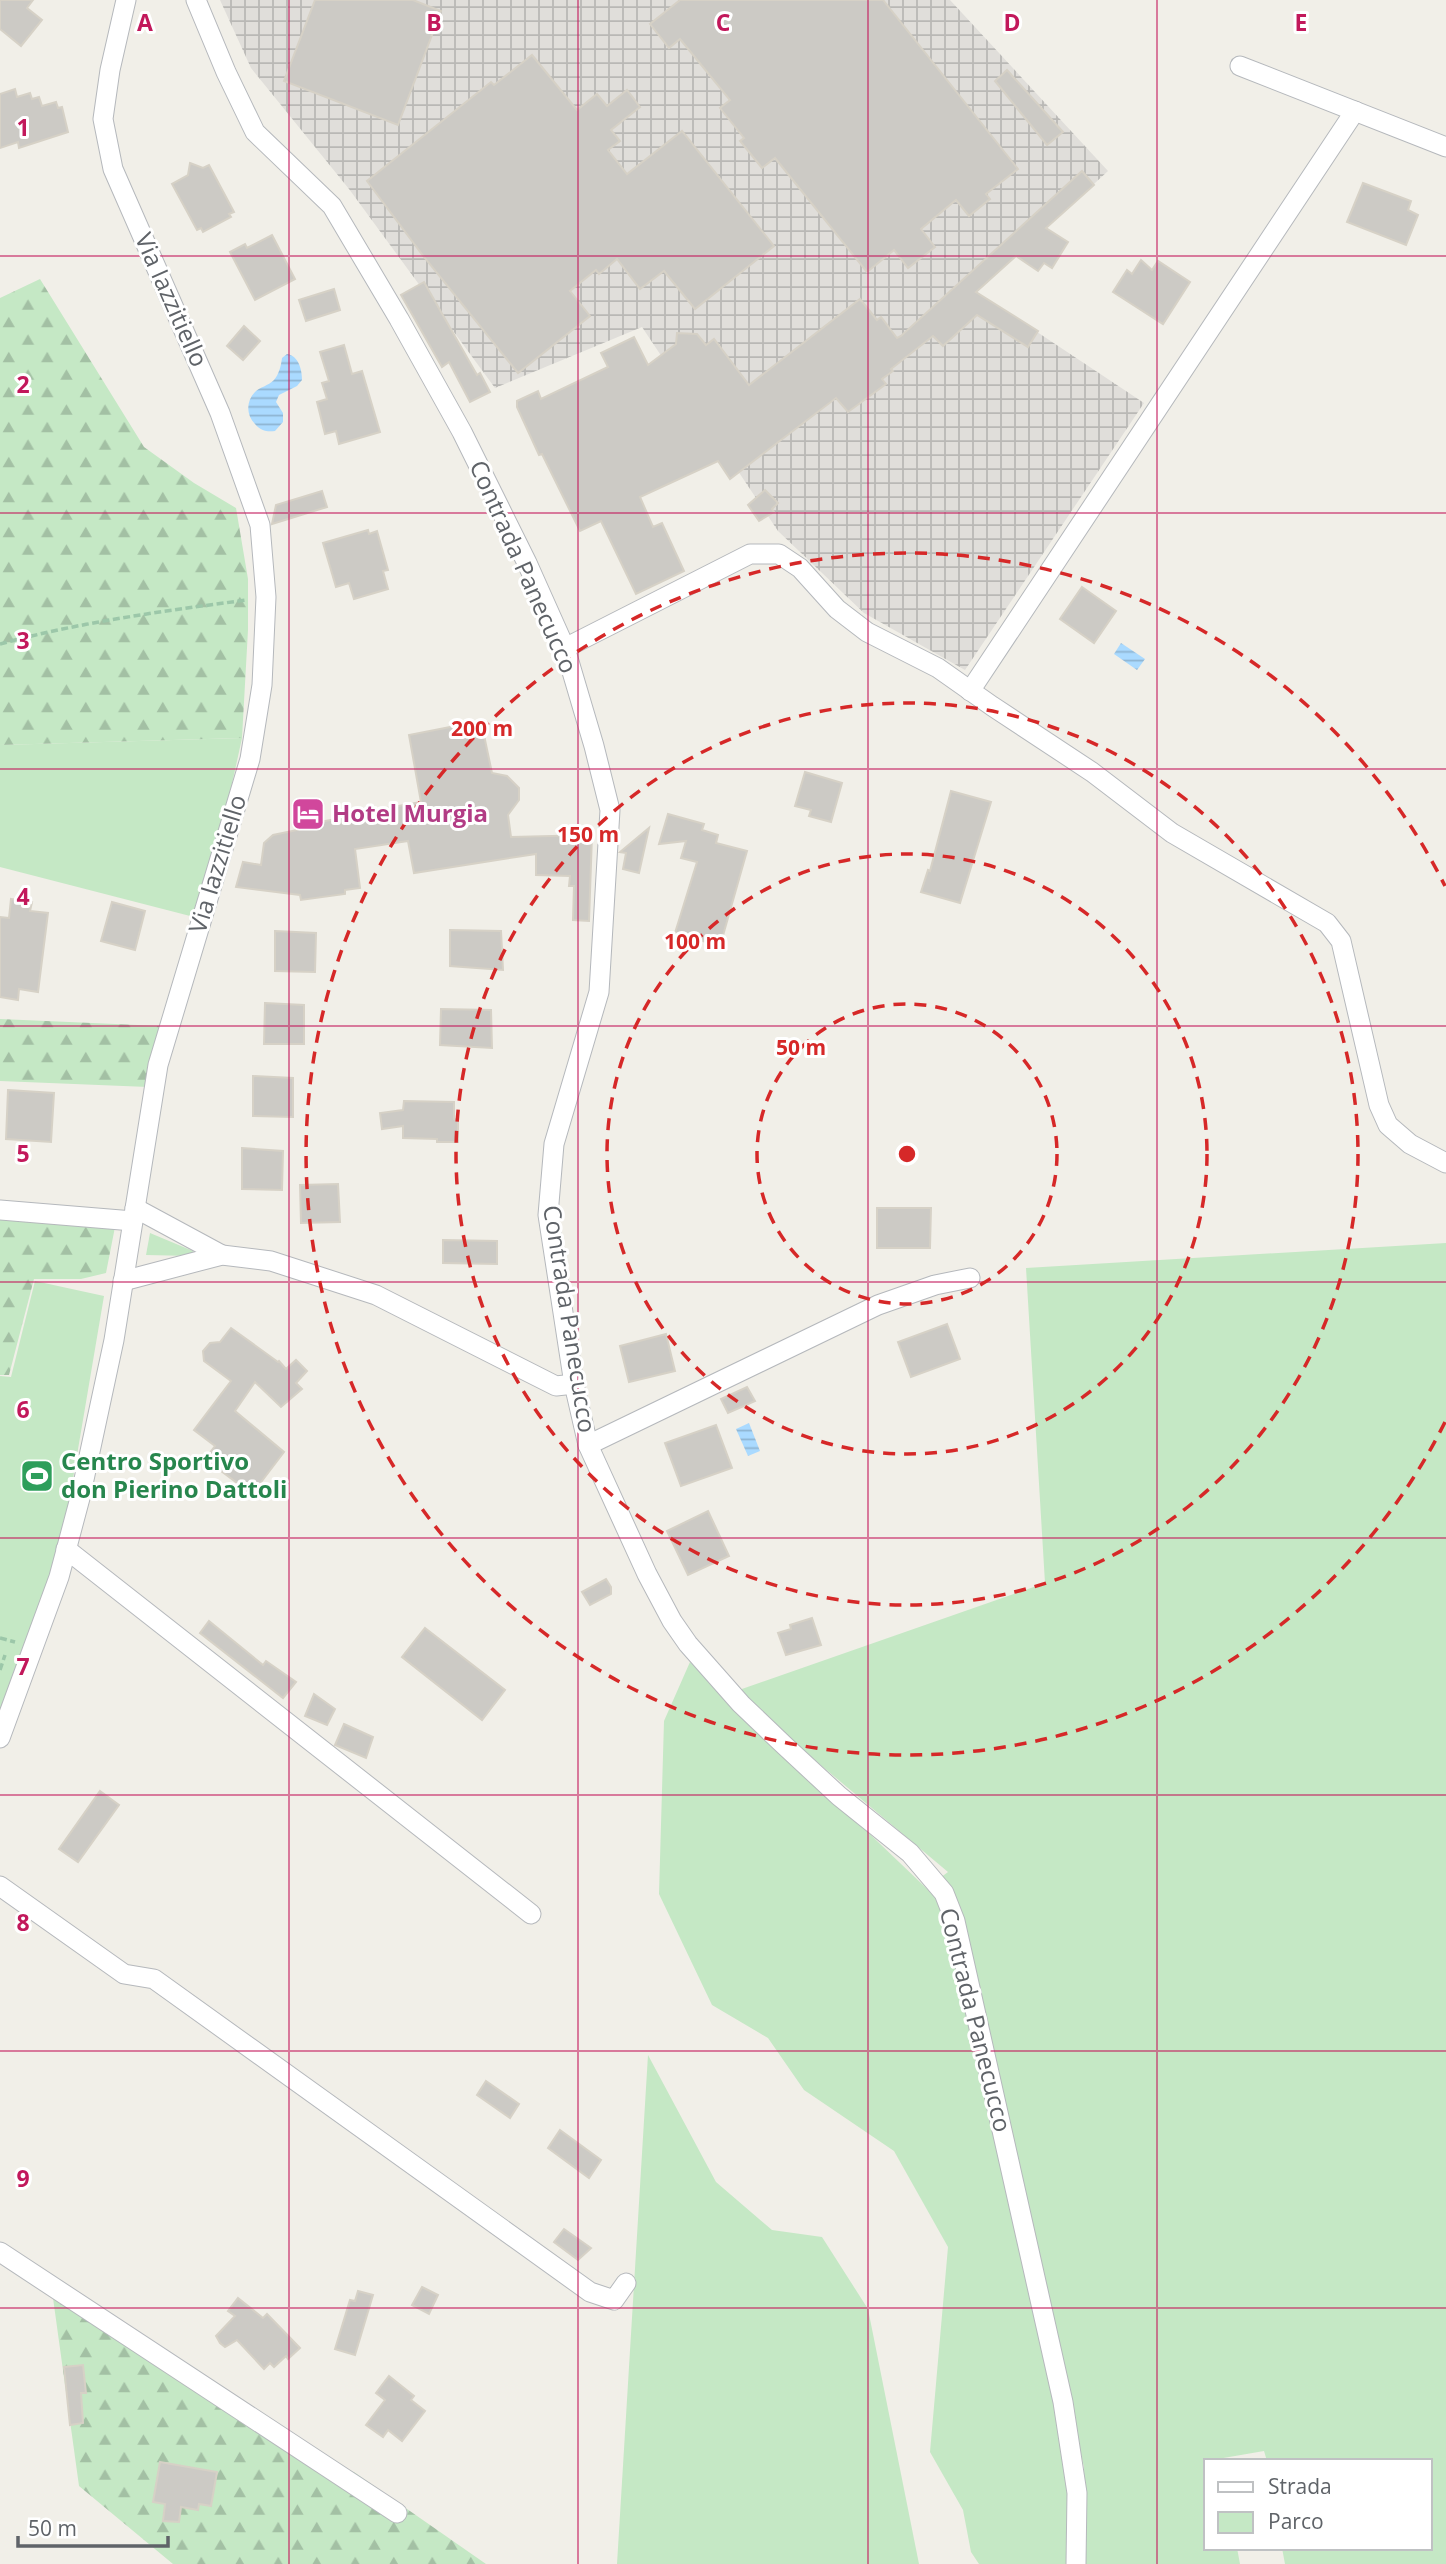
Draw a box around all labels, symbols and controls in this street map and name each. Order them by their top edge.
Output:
text: A [137,6,153,38]
text: B [426,6,442,38]
text: C [716,6,730,38]
text: D [1003,6,1021,38]
text: E [1295,6,1307,38]
text: 1 [16,111,30,143]
street label: Via Iazzitiello [128,227,217,372]
text: 2 [16,368,30,400]
street label: Contrada Panecucco [463,455,586,678]
text: 3 [16,624,30,656]
text: 200 m [451,714,513,742]
street label: Via Iazzitiello [180,790,253,937]
hotel icon: Hotel Murgia [289,795,327,833]
place label: Hotel Murgia [332,796,488,829]
text: 150 m [557,820,619,848]
text: 4 [16,880,30,912]
text: 100 m [664,927,726,955]
text: 50 m [776,1033,826,1061]
text: 5 [16,1137,30,1169]
centre of rings [895,1142,919,1166]
street label: Contrada Panecucco [536,1203,605,1435]
text: 6 [16,1393,30,1425]
place label: Centro Sportivo don Pierino Dattoli [61,1444,287,1505]
sports icon: Centro Sportivo don Pierino Dattoli [18,1457,56,1495]
text: 7 [16,1650,30,1682]
street label: Contrada Panecucco [933,1904,1020,2135]
text: 8 [16,1906,30,1938]
text: 9 [16,2162,30,2194]
legend [1204,2459,1432,2550]
text: Strada [1268,2472,1332,2500]
scale bar [18,2504,168,2548]
text: Parco [1268,2507,1324,2535]
text: 50 m [28,2514,77,2542]

